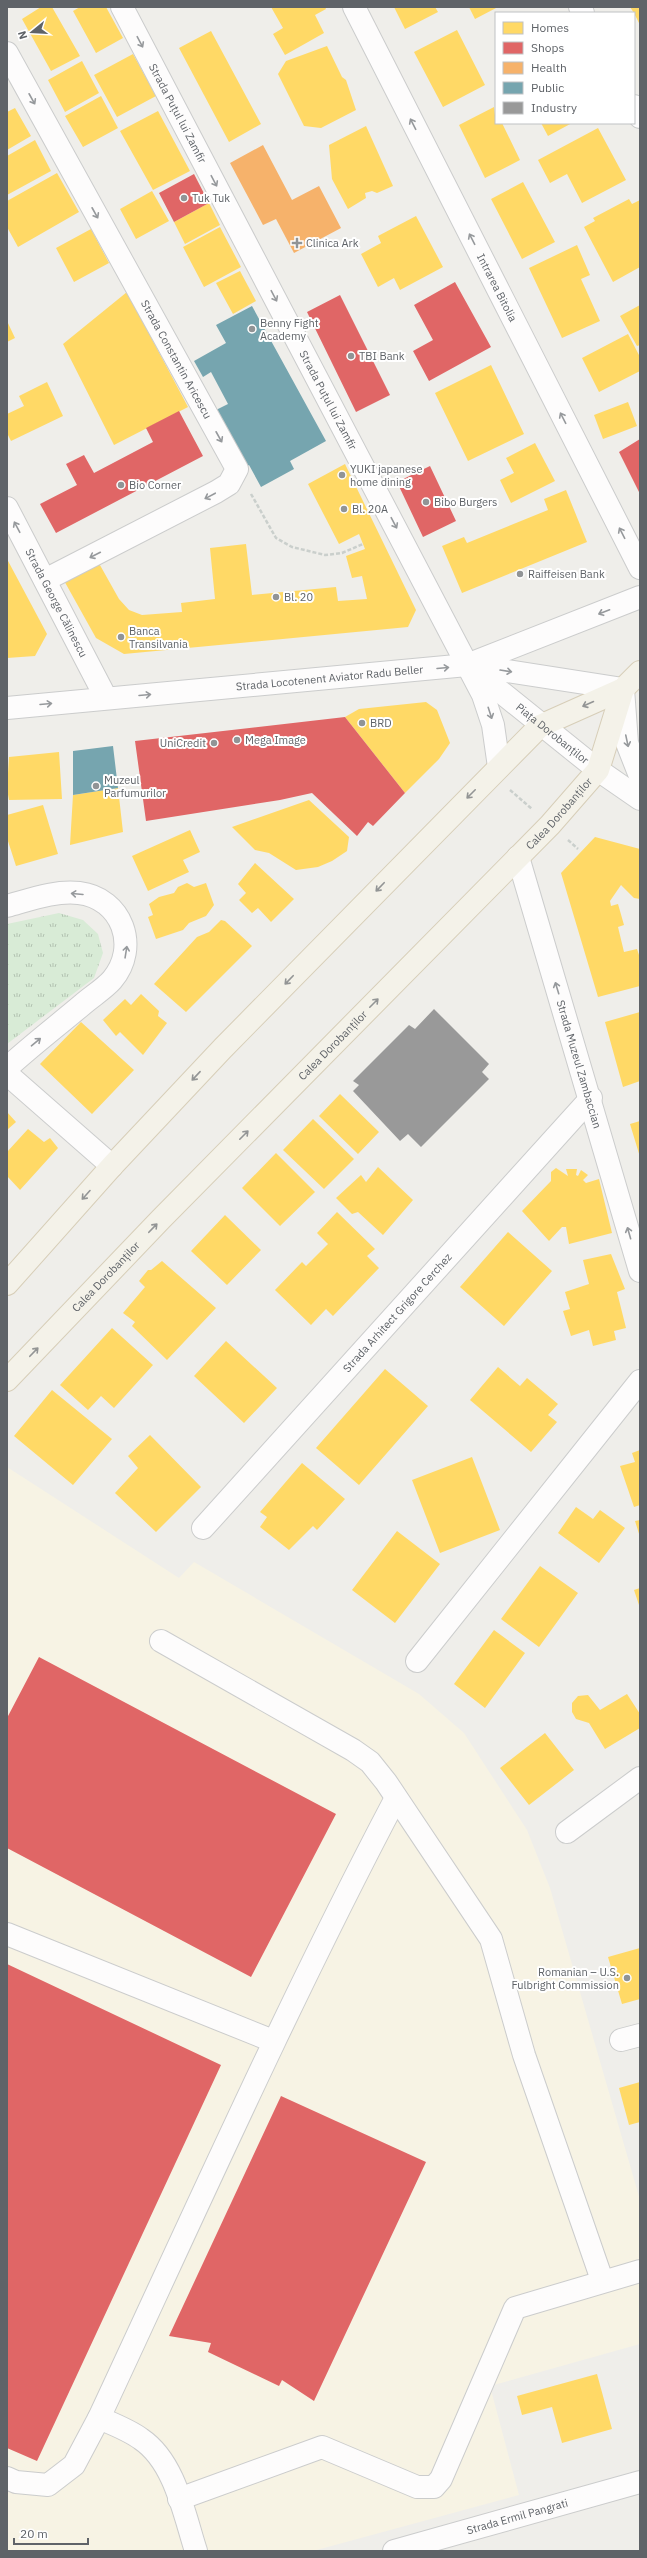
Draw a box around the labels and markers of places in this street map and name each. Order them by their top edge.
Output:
place label: Tuk Tuk [192,191,230,205]
marker: Tuk Tuk [179,193,189,203]
place label: Clinica Ark [306,236,359,250]
marker: Clinica Ark [291,237,303,249]
place label: Benny Fight Academy [260,316,319,343]
marker: Benny Fight Academy [247,324,257,334]
place label: TBI Bank [359,349,405,363]
marker: TBI Bank [346,351,356,361]
place label: YUKI japanese home dining [350,462,423,489]
marker: YUKI japanese home dining [337,470,347,480]
place label: Bio Corner [129,478,181,492]
marker: Bio Corner [116,480,126,490]
place label: Bibo Burgers [434,495,497,509]
marker: Bibo Burgers [421,497,431,507]
place label: Bl. 20A [352,502,388,516]
marker: Bl. 20A [339,504,349,514]
place label: Raiffeisen Bank [528,567,605,581]
marker: Raiffeisen Bank [515,569,525,579]
place label: Bl. 20 [284,590,313,604]
marker: Bl. 20 [271,592,281,602]
place label: Banca Transilvania [129,624,188,651]
marker: Banca Transilvania [116,632,126,642]
place label: BRD [370,716,392,730]
marker: BRD [357,718,367,728]
place label: Mega Image [245,733,306,747]
marker: Mega Image [232,735,242,745]
place label: UniCredit [160,736,206,750]
marker: UniCredit [209,738,219,748]
place label: Muzeul Parfumurilor [104,773,166,800]
marker: Muzeul Parfumurilor [91,781,101,791]
place label: Romanian – U.S. Fulbright Commission [511,1965,619,1992]
marker: Romanian – U.S. Fulbright Commission [622,1973,632,1983]

